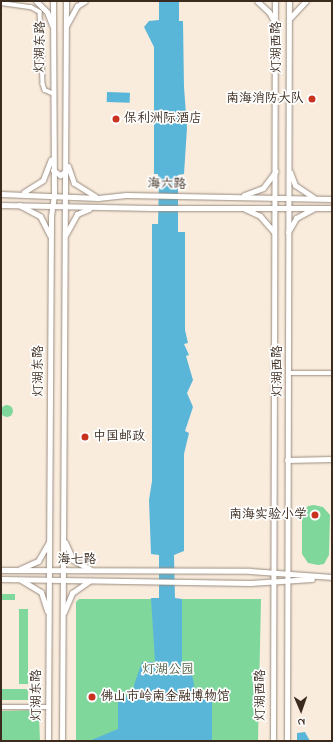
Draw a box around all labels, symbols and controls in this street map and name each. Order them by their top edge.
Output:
street label: 灯湖东路 [33,21,49,73]
street label: 灯湖西路 [269,21,285,73]
place label: 南海消防大队 [226,91,304,107]
marker: 南海消防大队 [307,94,317,104]
place label: 保利洲际酒店 [124,111,202,127]
marker: 保利洲际酒店 [111,114,121,124]
street label: 海六路 [147,177,187,193]
street label: 灯湖东路 [31,345,47,397]
street label: 灯湖西路 [270,345,286,397]
place label: 中国邮政 [93,429,145,445]
marker: 中国邮政 [80,432,90,442]
place label: 南海实验小学 [229,507,307,523]
marker: 南海实验小学 [310,510,320,520]
street label: 海七路 [58,552,96,568]
park label: 灯湖公园 [142,662,194,678]
street label: 灯湖东路 [29,669,45,721]
street label: 灯湖西路 [253,669,269,721]
place label: 佛山市岭南金融博物馆 [100,689,230,705]
north arrow [281,690,321,730]
marker: 佛山市岭南金融博物馆 [87,692,97,702]
text: N [297,714,305,730]

